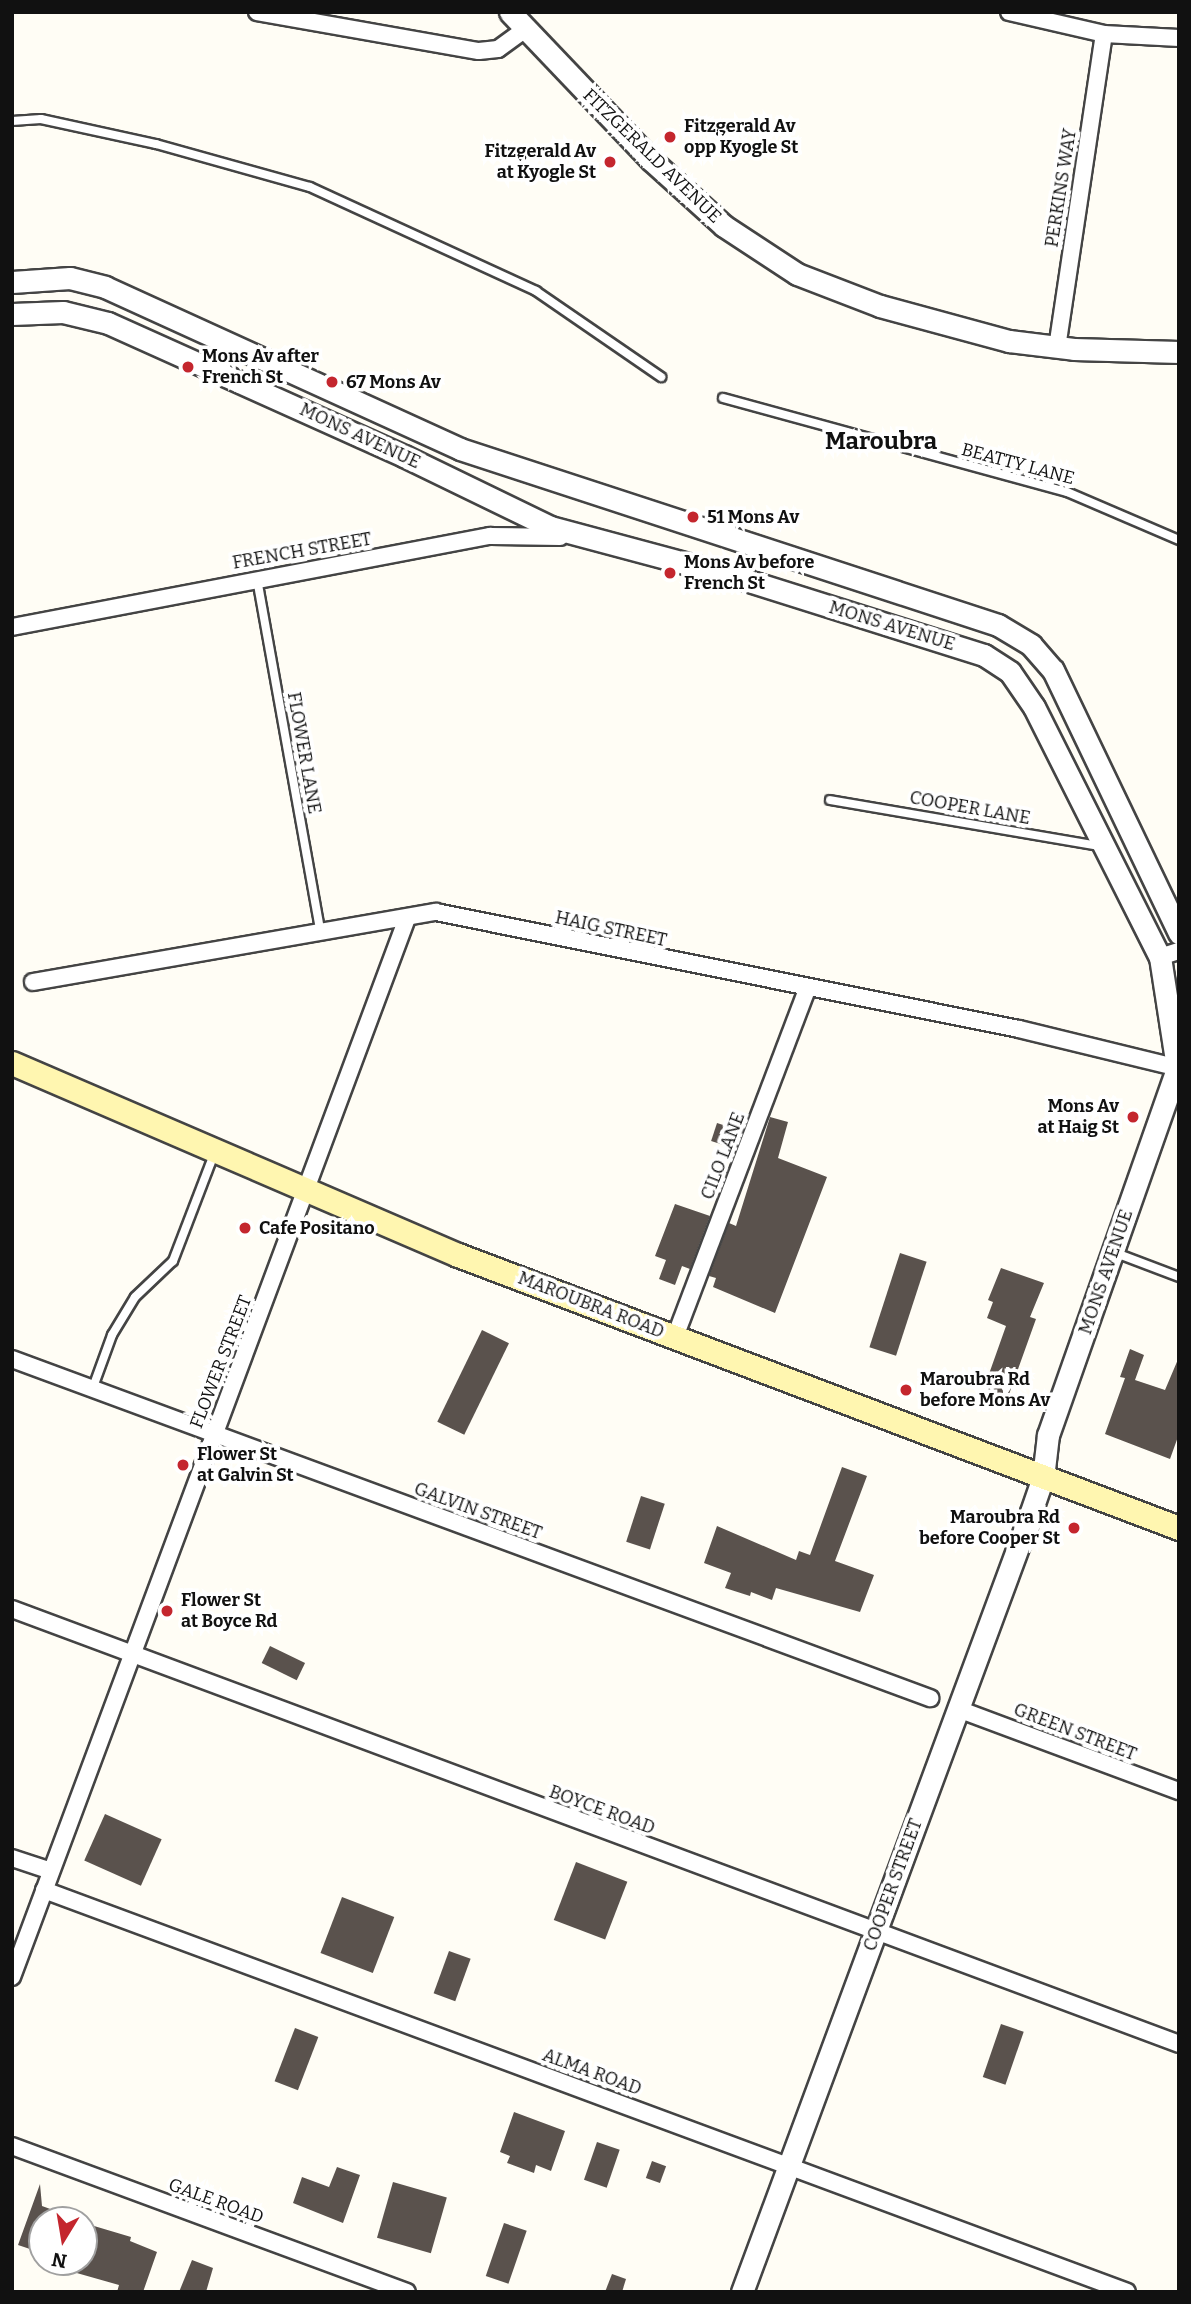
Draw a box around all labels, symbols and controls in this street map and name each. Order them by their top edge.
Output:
street label: FITZGERALD AVENUE [578,84,726,228]
place label: Fitzgerald Av opp Kyogle St [684,116,798,158]
street label: PERKINS WAY [1041,127,1081,249]
marker: Fitzgerald Av opp Kyogle St [662,129,678,145]
place label: Fitzgerald Av at Kyogle St [485,141,596,184]
marker: Fitzgerald Av at Kyogle St [602,154,618,170]
place label: Mons Av after French St [202,346,319,388]
marker: Mons Av after French St [180,359,196,375]
place label: 67 Mons Av [346,371,441,393]
marker: 67 Mons Av [324,374,340,390]
street label: MONS AVENUE [296,399,424,473]
district label: Maroubra [825,428,937,456]
street label: BEATTY LANE [959,439,1077,489]
place label: 51 Mons Av [707,506,799,528]
marker: 51 Mons Av [685,509,701,525]
street label: FRENCH STREET [231,528,373,574]
place label: Mons Av before French St [684,552,814,594]
marker: Mons Av before French St [662,565,678,581]
street label: MONS AVENUE [826,597,958,655]
street label: FLOWER LANE [283,690,325,816]
street label: COOPER LANE [908,787,1032,829]
street label: HAIG STREET [553,907,669,951]
place label: Mons Av at Haig St [1037,1096,1119,1138]
street label: CILO LANE [697,1109,749,1203]
marker: Mons Av at Haig St [1125,1109,1141,1125]
street label: MONS AVENUE [1075,1207,1137,1337]
place label: Cafe Positano [259,1217,375,1239]
marker: Cafe Positano [237,1220,253,1236]
street label: MAROUBRA ROAD [515,1267,667,1343]
street label: FLOWER STREET [186,1293,256,1431]
place label: Maroubra Rd before Mons Av [920,1369,1050,1412]
marker: Maroubra Rd before Mons Av [898,1382,914,1398]
place label: Flower St at Galvin St [197,1444,294,1486]
marker: Flower St at Galvin St [175,1457,191,1473]
street label: GALVIN STREET [411,1478,545,1544]
place label: Maroubra Rd before Cooper St [919,1507,1060,1550]
marker: Maroubra Rd before Cooper St [1066,1520,1082,1536]
place label: Flower St at Boyce Rd [181,1590,277,1632]
marker: Flower St at Boyce Rd [159,1603,175,1619]
street label: GREEN STREET [1011,1699,1139,1765]
street label: BOYCE ROAD [546,1781,658,1839]
street label: COOPER STREET [859,1816,927,1954]
street label: ALMA ROAD [540,2044,644,2100]
street label: GALE ROAD [165,2174,267,2228]
north arrow [28,2206,98,2276]
text: N [50,2247,69,2273]

